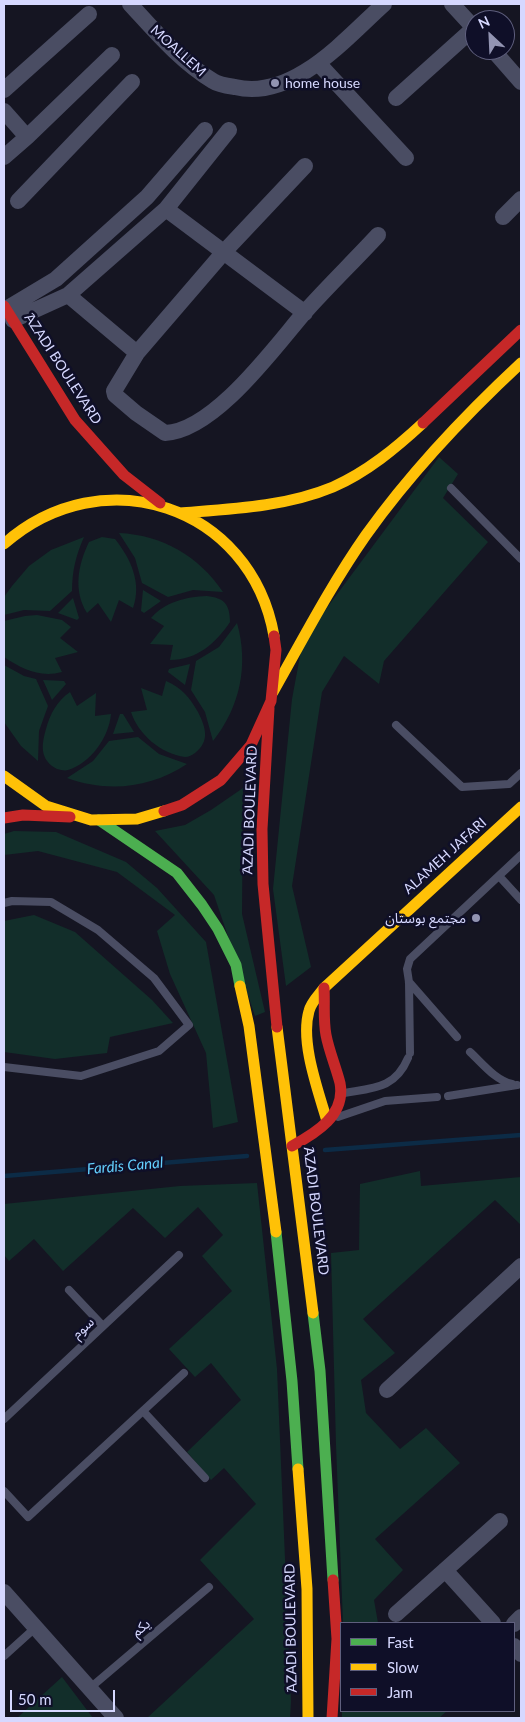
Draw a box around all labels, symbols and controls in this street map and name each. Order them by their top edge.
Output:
north arrow [465,10,515,60]
text: N [475,12,492,32]
street label: MOALLEM [147,22,209,80]
place label: home house [285,75,360,91]
marker: home house [269,77,281,89]
street label: َAZADI BOULEVARD [21,310,105,428]
street label: َAZADI BOULEVARD [239,745,261,875]
street label: ALAMEH JAFARI [400,814,490,898]
place label: مجتمع بوستان [385,910,466,926]
marker: مجتمع بوستان [470,912,482,924]
street label: َAZADI BOULEVARD [300,1146,332,1276]
water label: Fardis Canal [86,1154,164,1178]
street label: سوم [68,1314,98,1342]
street label: َAZADI BOULEVARD [281,1563,301,1693]
street label: یکم [128,1615,154,1641]
legend [340,1622,515,1712]
text: Fast [387,1633,414,1651]
text: Slow [387,1658,419,1676]
scale bar [12,1680,118,1712]
text: Jam [387,1683,413,1701]
text: 50 m [18,1690,52,1708]

